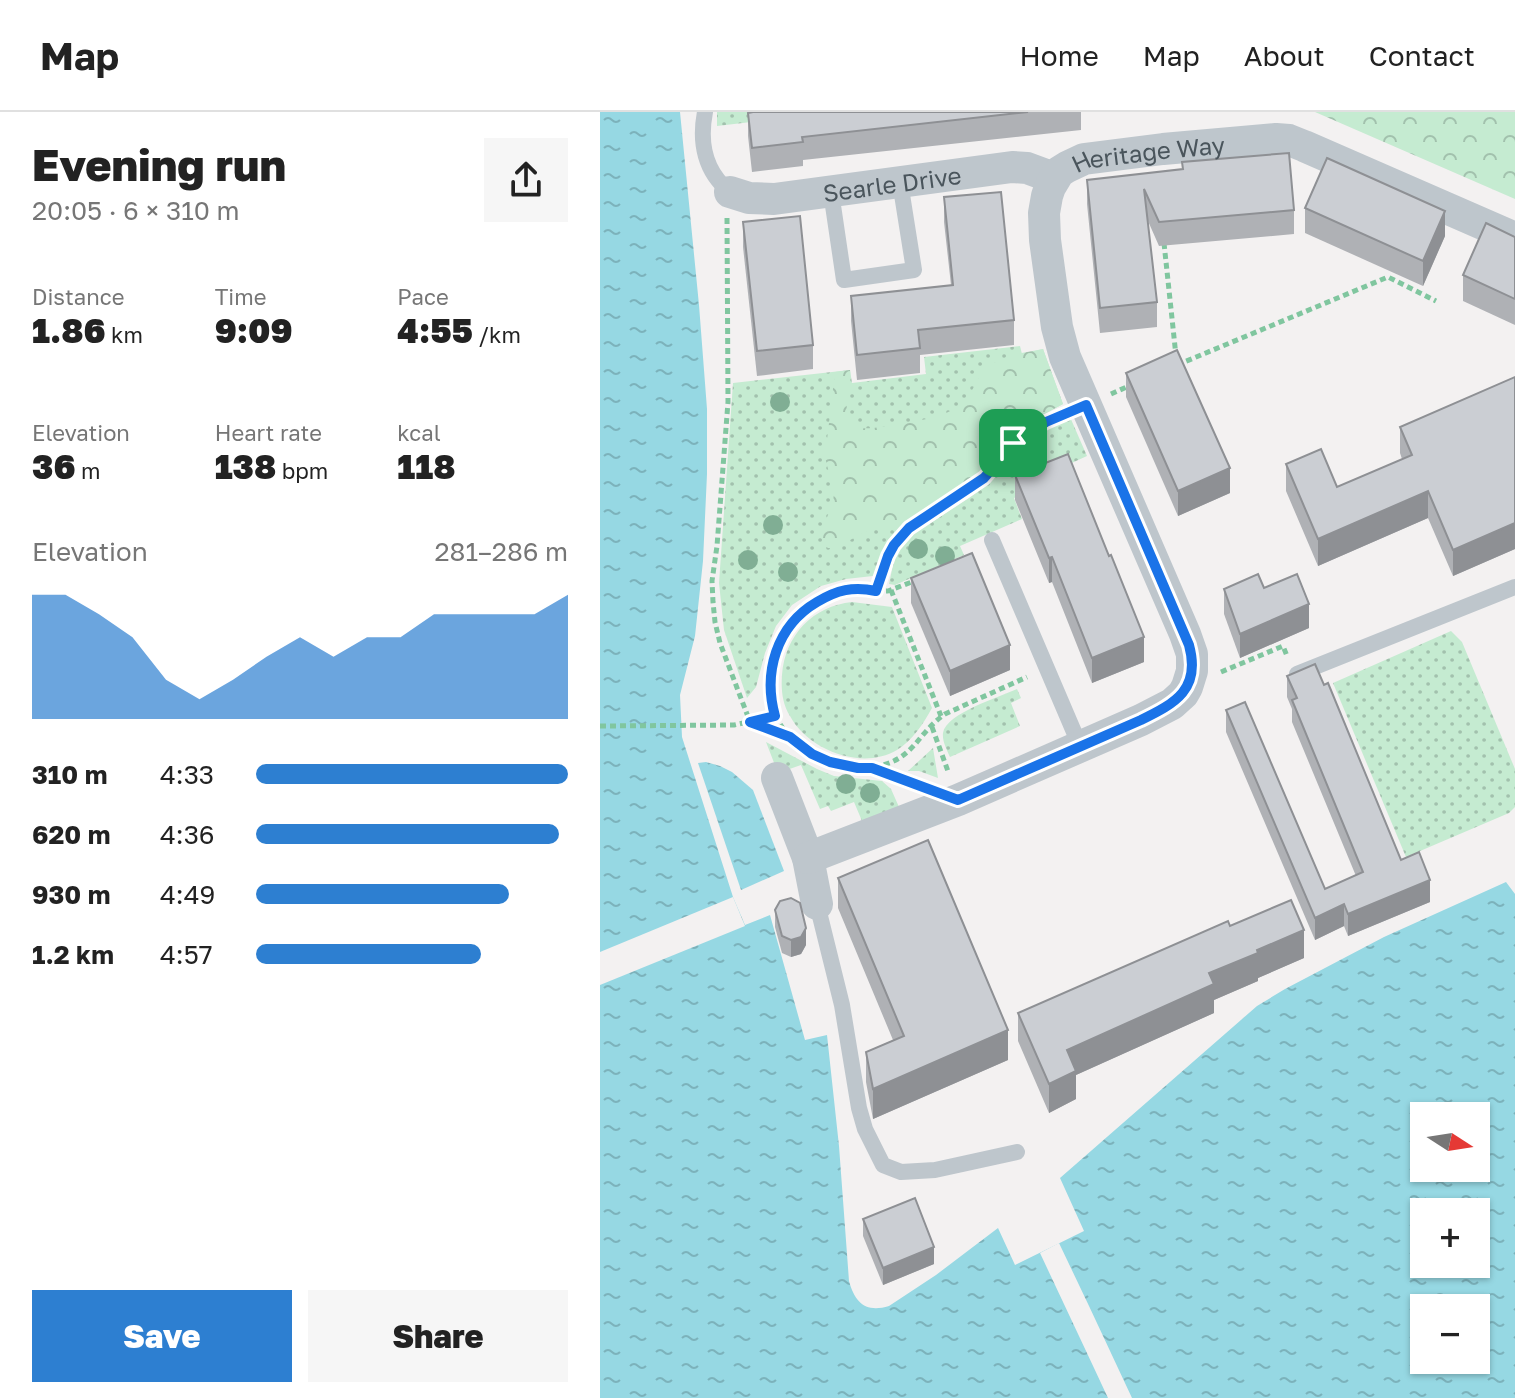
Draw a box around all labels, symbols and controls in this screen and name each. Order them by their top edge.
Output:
text: Map [40,33,119,78]
text: Home [1020,39,1099,72]
text: Map [1143,39,1200,72]
text: About [1244,39,1325,72]
text: Contact [1369,39,1475,72]
street label: Heritage Way [1066,129,1226,178]
text: Evening run [32,138,286,191]
button: share [484,138,568,222]
street label: Searle Drive [821,159,963,207]
text: 20:05 · 6 × 310 m [32,195,239,226]
text: Distance [32,283,124,310]
text: Time [215,283,266,310]
text: Pace [397,283,449,310]
text: 1.86 [32,310,106,350]
text: 9:09 [215,310,293,350]
text: 4:55 [397,310,473,350]
text: km [106,321,143,348]
text: /km [473,321,521,348]
pin [979,409,1047,477]
text: Elevation [32,419,130,446]
text: Heart rate [215,419,322,446]
text: kcal [397,419,441,446]
icon: arrive [991,421,1035,465]
text: 36 [32,446,76,486]
text: 138 [215,446,276,486]
text: 118 [397,446,456,486]
text: m [76,457,101,484]
text: bpm [276,457,328,484]
text: Elevation [32,536,148,567]
text: 281–286 m [434,536,568,567]
text: 310 m [32,759,107,790]
text: 4:33 [160,759,214,790]
text: 620 m [32,819,111,850]
text: 4:36 [160,819,215,850]
text: 930 m [32,879,111,910]
text: 4:49 [160,879,215,910]
text: 1.2 km [32,939,114,970]
text: 4:57 [160,939,213,970]
north arrow [1410,1102,1490,1182]
map controls [1410,1102,1490,1374]
button: + [1410,1198,1490,1278]
button: Save [32,1290,292,1382]
button: Share [308,1290,568,1382]
button: − [1410,1294,1490,1374]

